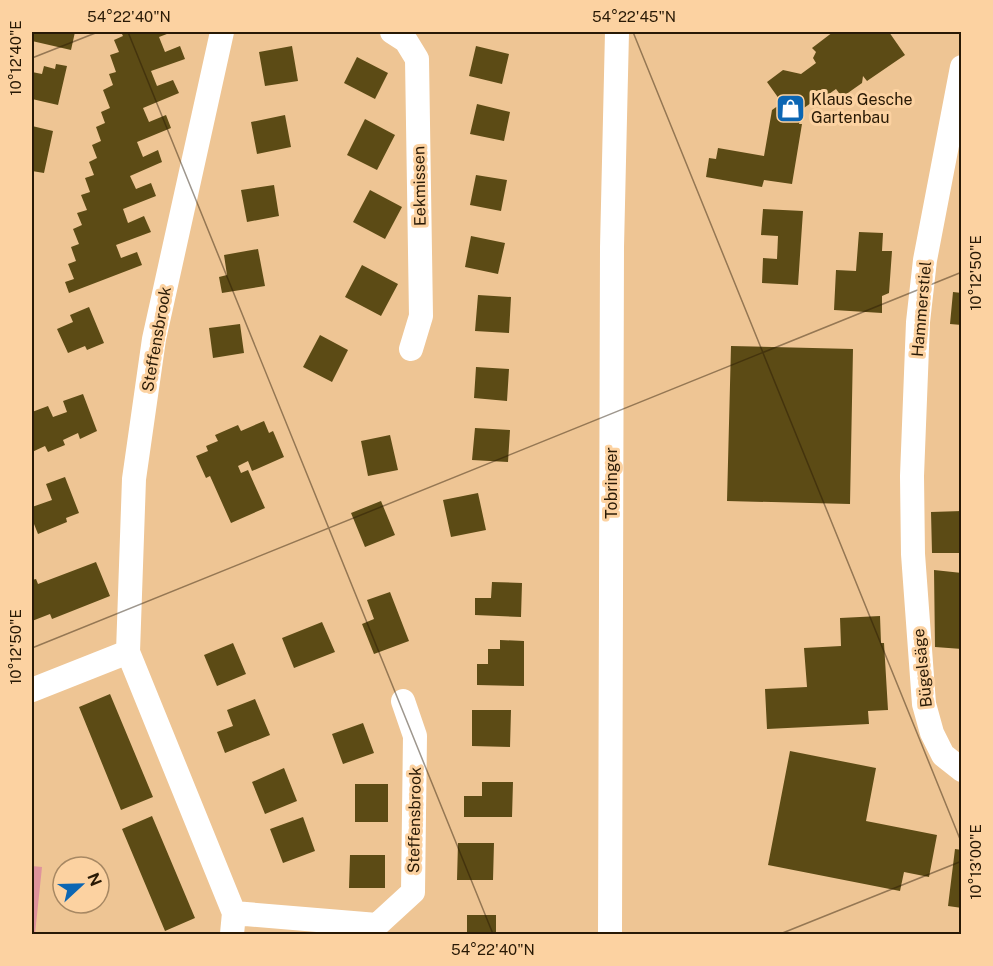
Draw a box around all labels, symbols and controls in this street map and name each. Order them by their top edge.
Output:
text: 54°22'40"N [87,8,171,25]
text: 54°22'45"N [592,8,676,25]
text: 10°12'40"E [7,20,24,96]
place label: Klaus Gesche Gartenbau [811,90,912,127]
shop icon: Klaus Gesche Gartenbau [774,92,806,124]
street label: Eekmissen [409,146,430,226]
text: 10°12'50"E [967,235,984,311]
street label: Hammerstiel [908,260,935,358]
street label: Steffensbrook [138,285,175,393]
street label: Tobringer [602,447,621,519]
text: 10°12'50"E [7,609,24,685]
street label: Bügelsäge [909,628,936,708]
street label: Steffensbrook [404,767,425,873]
text: 10°13'00"E [967,824,984,900]
north arrow [51,855,111,915]
text: N [83,870,106,889]
text: 54°22'40"N [451,941,535,958]

